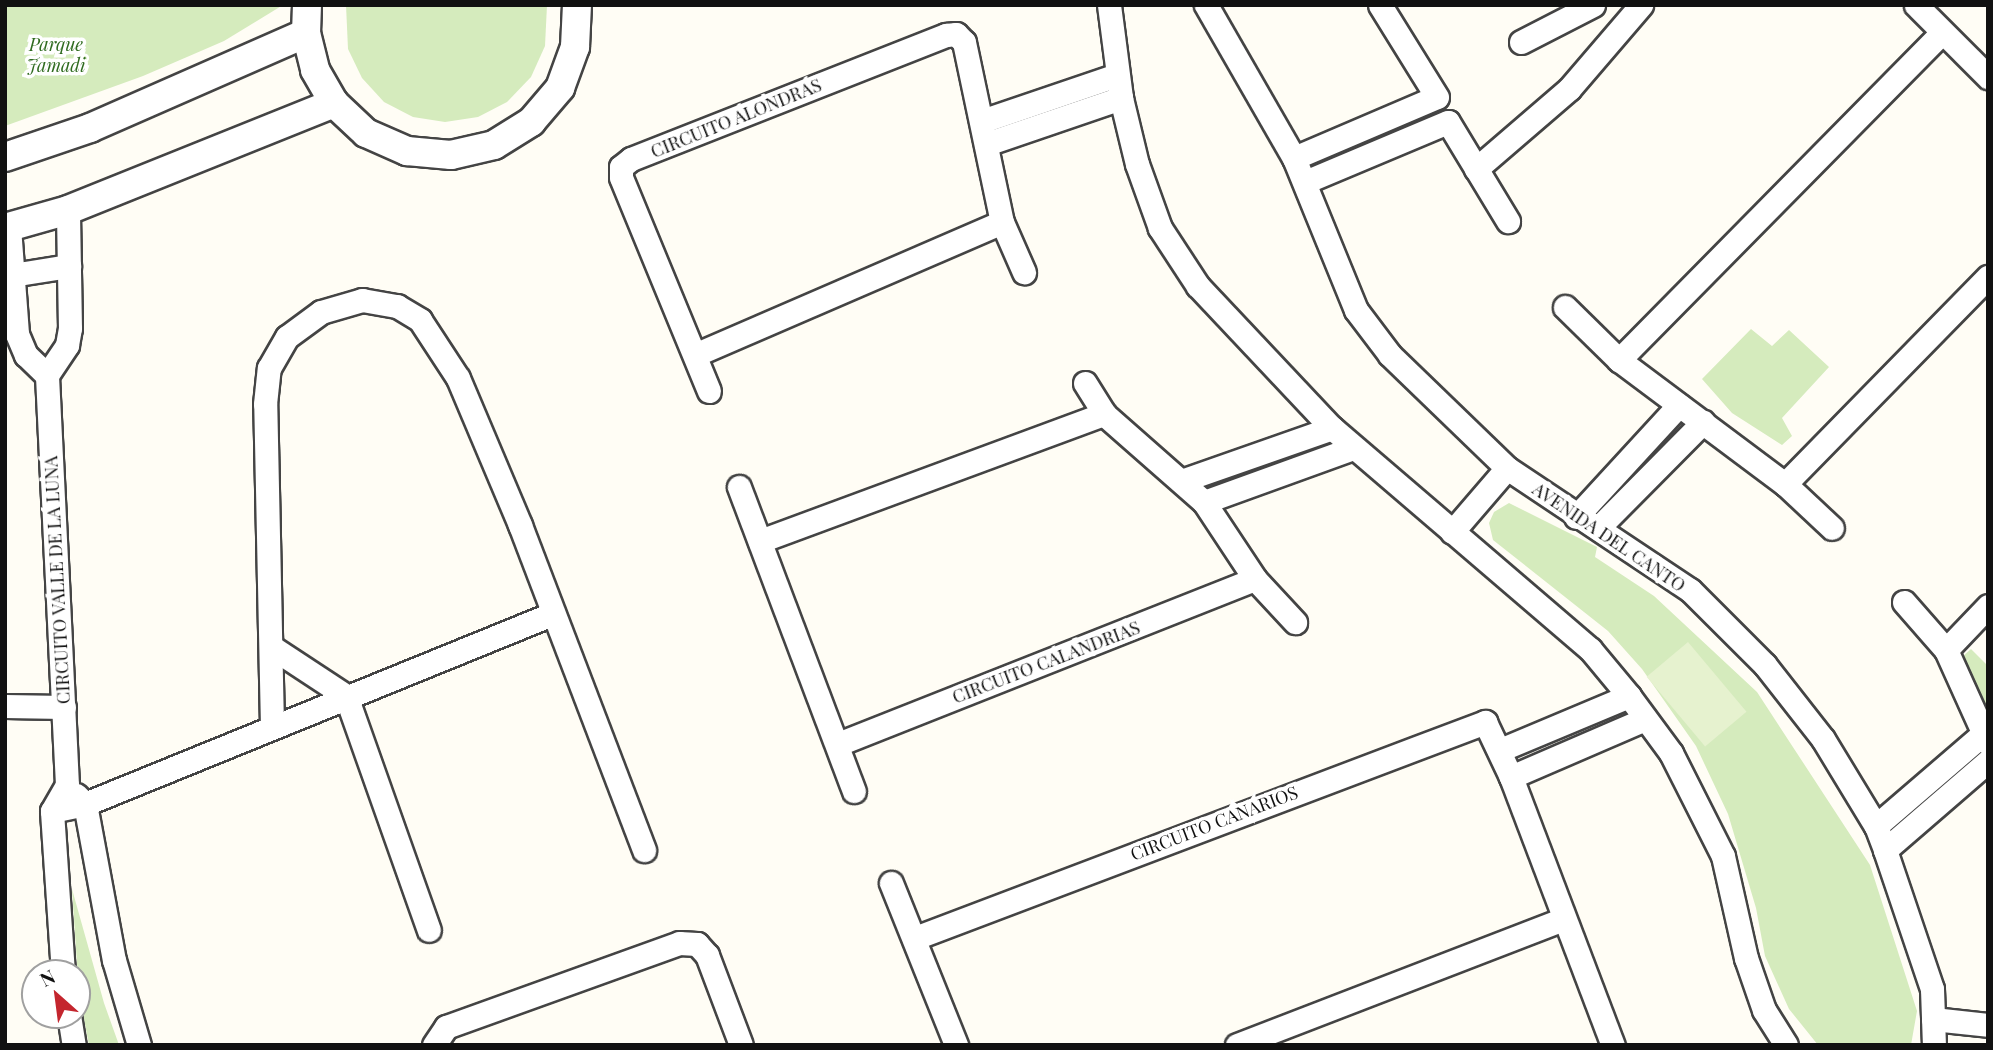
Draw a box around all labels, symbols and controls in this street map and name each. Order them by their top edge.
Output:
park label: Parque Jamadi [26,34,86,76]
street label: CIRCUITO ALONDRAS [647,74,825,162]
street label: CIRCUITO VALLE DE LA LUNA [40,455,74,705]
street label: AVENIDA DEL CANTO [1529,478,1689,596]
street label: CIRCUITO CALANDRIAS [949,616,1143,708]
street label: CIRCUITO CANARIOS [1127,781,1301,865]
north arrow [21,959,91,1029]
text: N [35,963,59,992]

